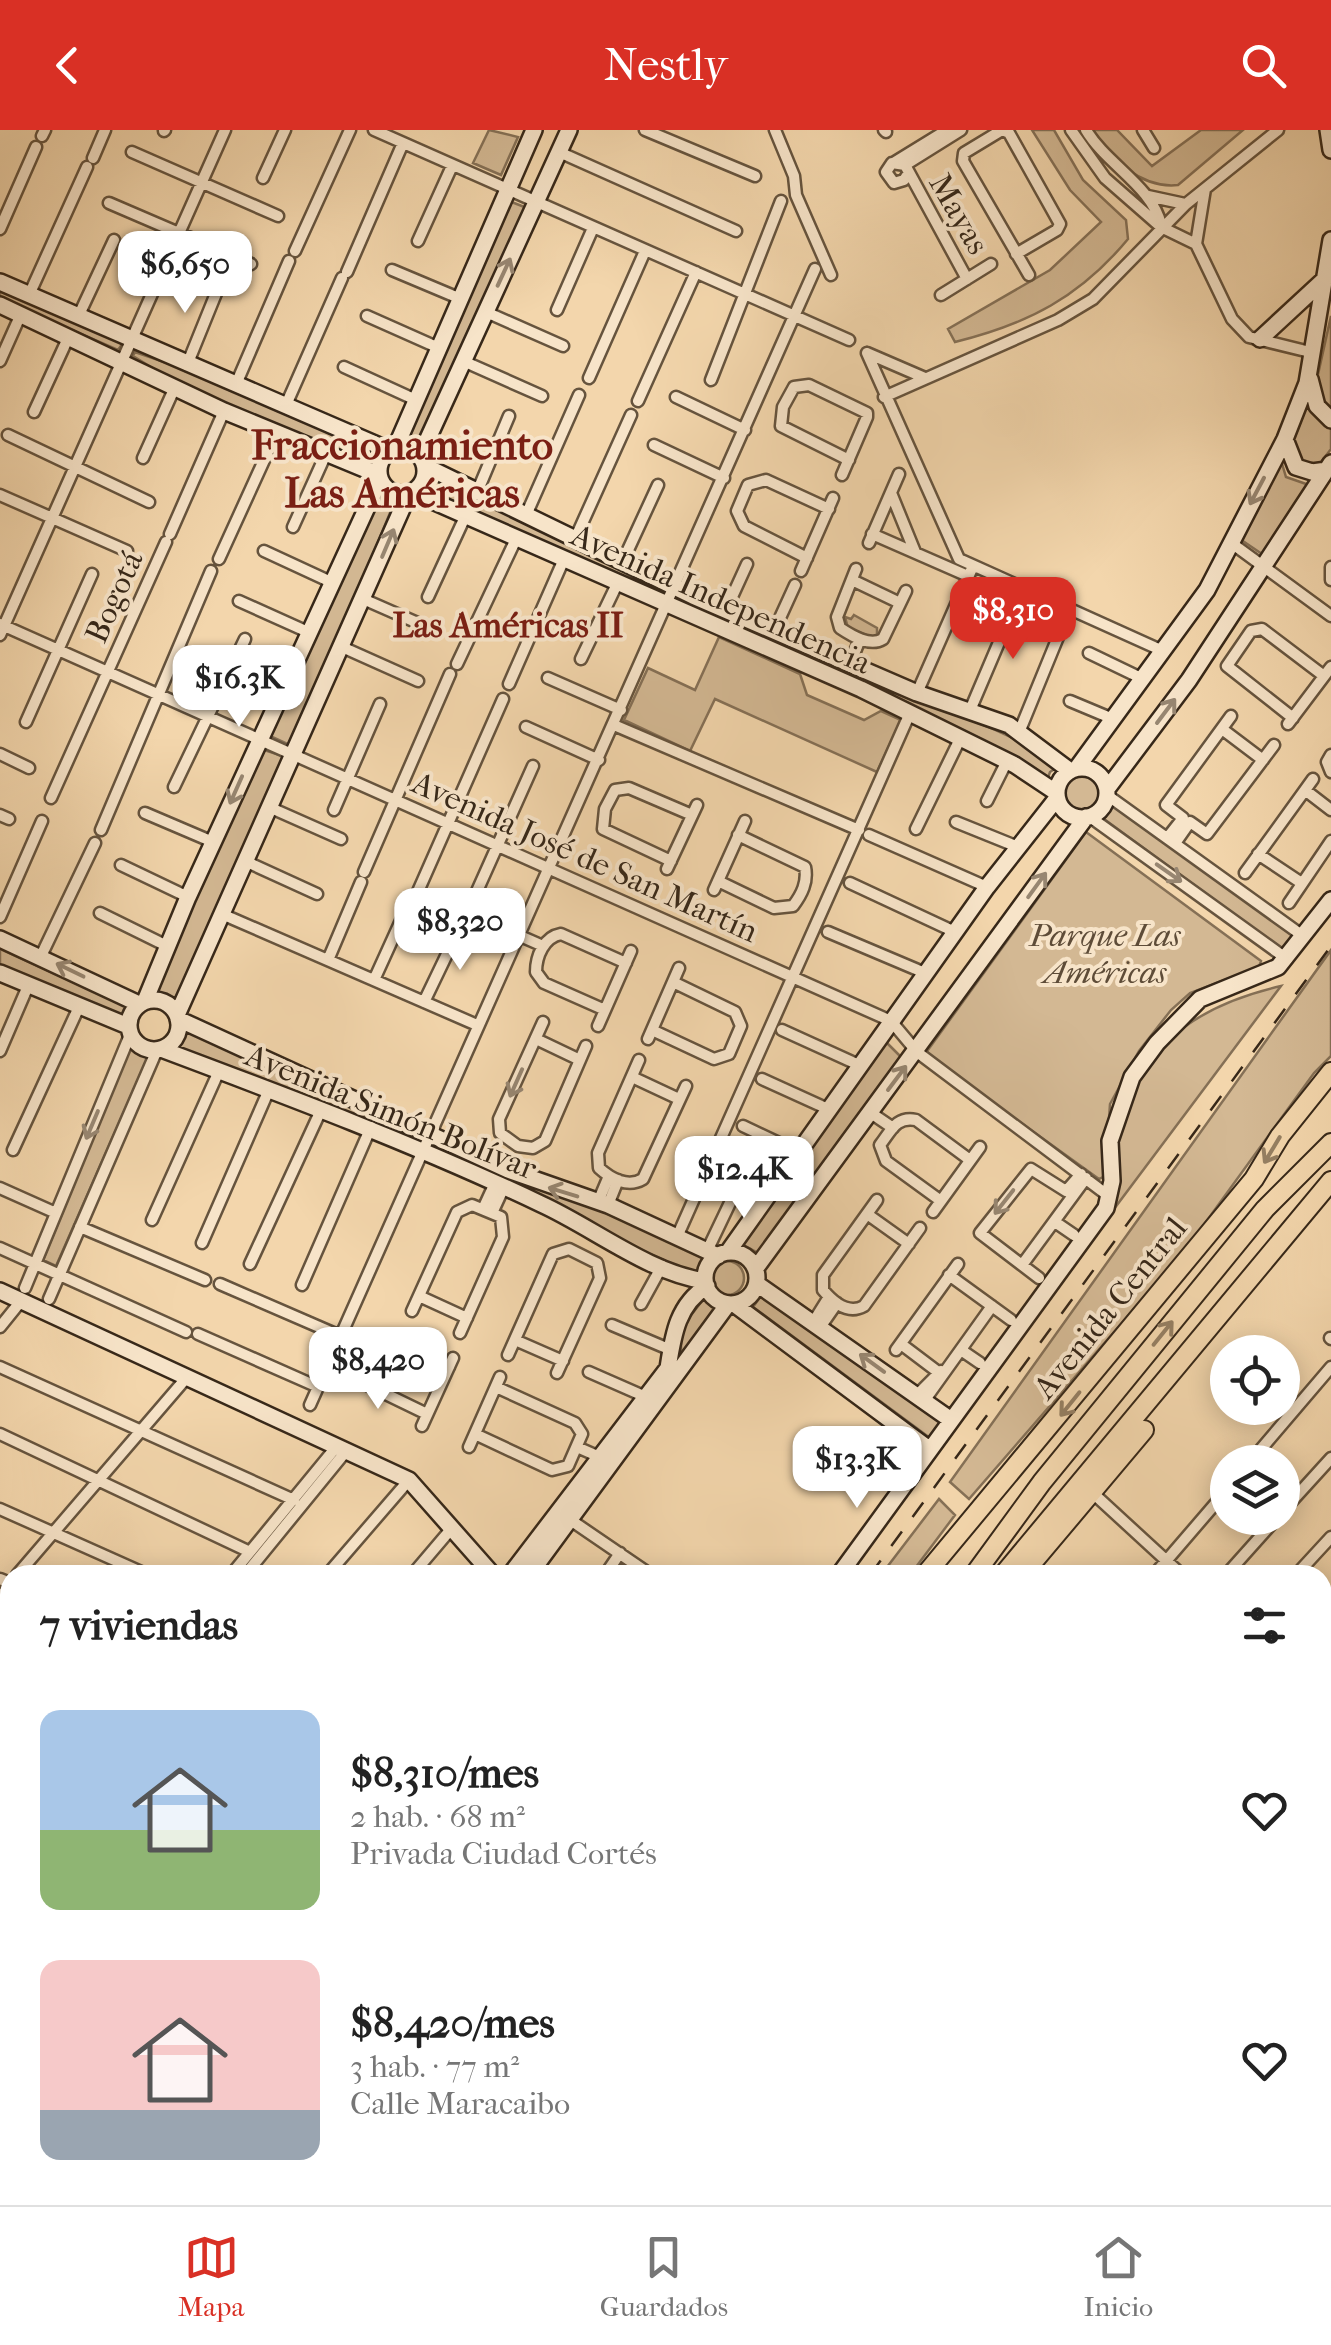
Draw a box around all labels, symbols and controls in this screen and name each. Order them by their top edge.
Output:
icon: back [40,38,95,93]
icon: search [1236,38,1291,93]
text: Nestly [604,39,727,92]
street label: Mayas [921,167,997,261]
pin: $6,650 [104,231,266,316]
text: $6,650 [140,245,230,282]
one-way arrow [496,257,514,288]
district label: Fraccionamiento Las Américas [251,421,553,518]
one-way arrow [1247,475,1266,505]
street label: Avenida Independencia [564,515,878,682]
one-way arrow [380,528,398,559]
street label: Bogotá [78,544,151,649]
pin: $8,310 [932,577,1094,662]
text: $8,310 [972,591,1054,628]
district label: Las Américas II [392,605,624,646]
pin: $16.3K [158,645,320,730]
text: $16.3K [195,659,283,696]
one-way arrow [1155,698,1176,725]
street label: Avenida José de San Martín [405,763,764,950]
one-way arrow [226,774,245,804]
one-way arrow [1155,862,1183,883]
one-way arrow [1026,872,1047,899]
pin: $8,320 [379,888,541,973]
text: $8,320 [416,902,504,939]
park label: Parque Las Américas [1028,917,1182,991]
one-way arrow [56,960,86,979]
street label: Avenida Simón Bolívar [238,1036,542,1187]
one-way arrow [887,1065,908,1092]
one-way arrow [505,1067,524,1097]
one-way arrow [82,1109,100,1139]
one-way arrow [1262,1135,1282,1164]
pin: $12.4K [663,1136,825,1221]
text: $12.4K [697,1150,791,1187]
one-way arrow [548,1182,580,1200]
one-way arrow [994,1188,1015,1215]
street label: Avenida Central [1024,1210,1194,1408]
one-way arrow [1152,1320,1173,1347]
pin: $8,420 [297,1327,459,1412]
map controls [1210,1335,1300,1535]
button: locate [1210,1335,1300,1425]
text: $8,420 [331,1341,425,1378]
one-way arrow [859,1352,886,1373]
one-way arrow [1059,1390,1081,1416]
pin: $13.3K [776,1426,938,1511]
text: $13.3K [815,1440,899,1477]
button: layers [1210,1445,1300,1535]
icon: filters [1237,1598,1292,1653]
text: 7 viviendas [40,1601,238,1650]
text: $8,310/mes [350,1749,539,1798]
icon: home [120,1750,240,1870]
icon: heart [1237,1783,1292,1838]
text: 2 hab. · 68 m² [350,1798,525,1835]
text: Privada Ciudad Cortés [350,1835,657,1872]
text: $8,420/mes [350,1999,555,2048]
icon: home [120,2000,240,2120]
icon: heart [1237,2033,1292,2088]
text: 3 hab. · 77 m² [350,2048,519,2085]
text: Calle Maracaibo [350,2085,570,2122]
tab: Mapa [178,2230,244,2323]
tab: Guardados [600,2230,728,2323]
tab: Inicio [1083,2230,1153,2323]

